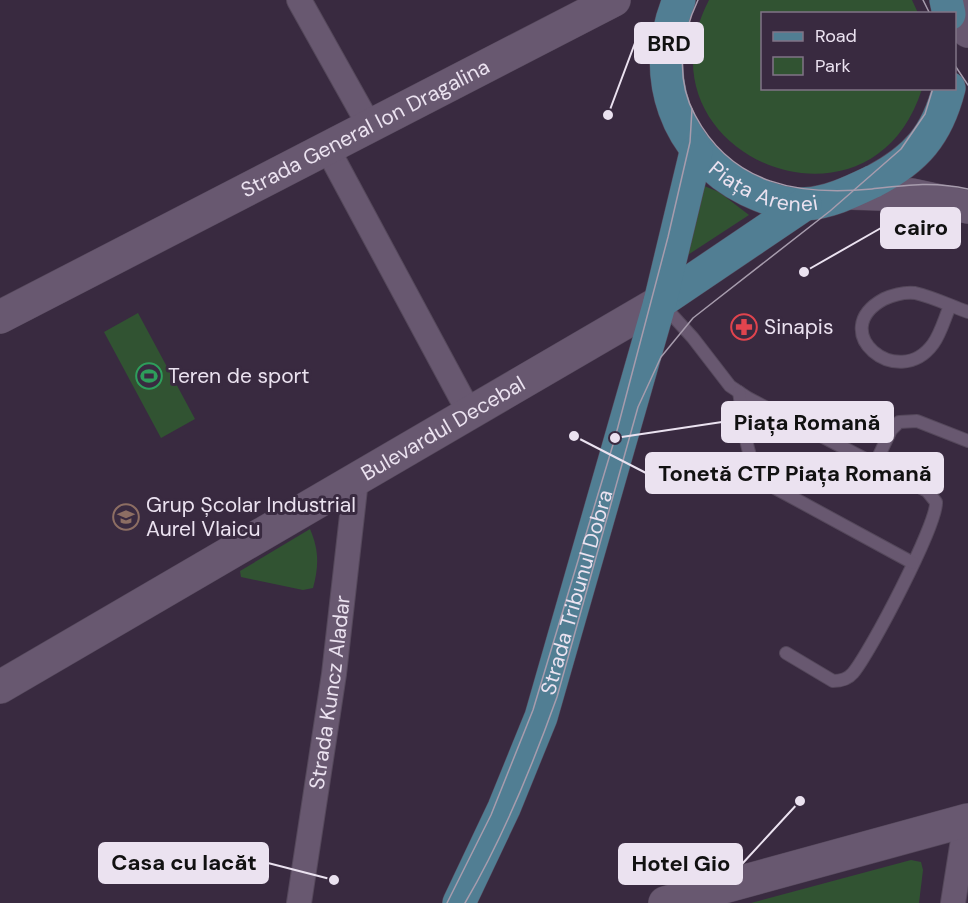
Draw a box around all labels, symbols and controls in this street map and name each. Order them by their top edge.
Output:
legend [761,12,956,90]
callout: BRD [635,23,703,63]
text: Road [815,24,857,48]
text: BRD [647,29,691,58]
street label: Strada General Ion Dragalina [236,53,494,204]
text: Park [815,54,851,78]
street label: Piața Arenei [703,155,820,219]
callout: cairo [881,208,960,248]
text: cairo [894,213,948,242]
pharmacy icon: Sinapis [729,312,759,342]
place label: Sinapis [764,313,833,341]
sports icon: Teren de sport [134,361,164,391]
place label: Teren de sport [168,362,310,390]
street label: Bulevardul Decebal [356,370,530,487]
callout: Piața Romană [722,402,893,442]
text: Piața Romană [734,408,880,437]
callout: Tonetă CTP Piața Romană [646,453,943,493]
text: Tonetă CTP Piața Romană [658,459,932,488]
street label: Strada Tribunul Dobra [534,487,619,698]
place label: Grup Școlar Industrial Aurel Vlaicu [146,491,356,543]
school or university icon: Grup Școlar Industrial Aurel Vlaicu [111,502,141,532]
street label: Strada Kuncz Aladar [303,594,357,791]
callout: Casa cu lacăt [99,843,268,883]
callout: Hotel Gio [619,844,742,884]
text: Casa cu lacăt [111,848,257,877]
text: Hotel Gio [632,849,730,878]

